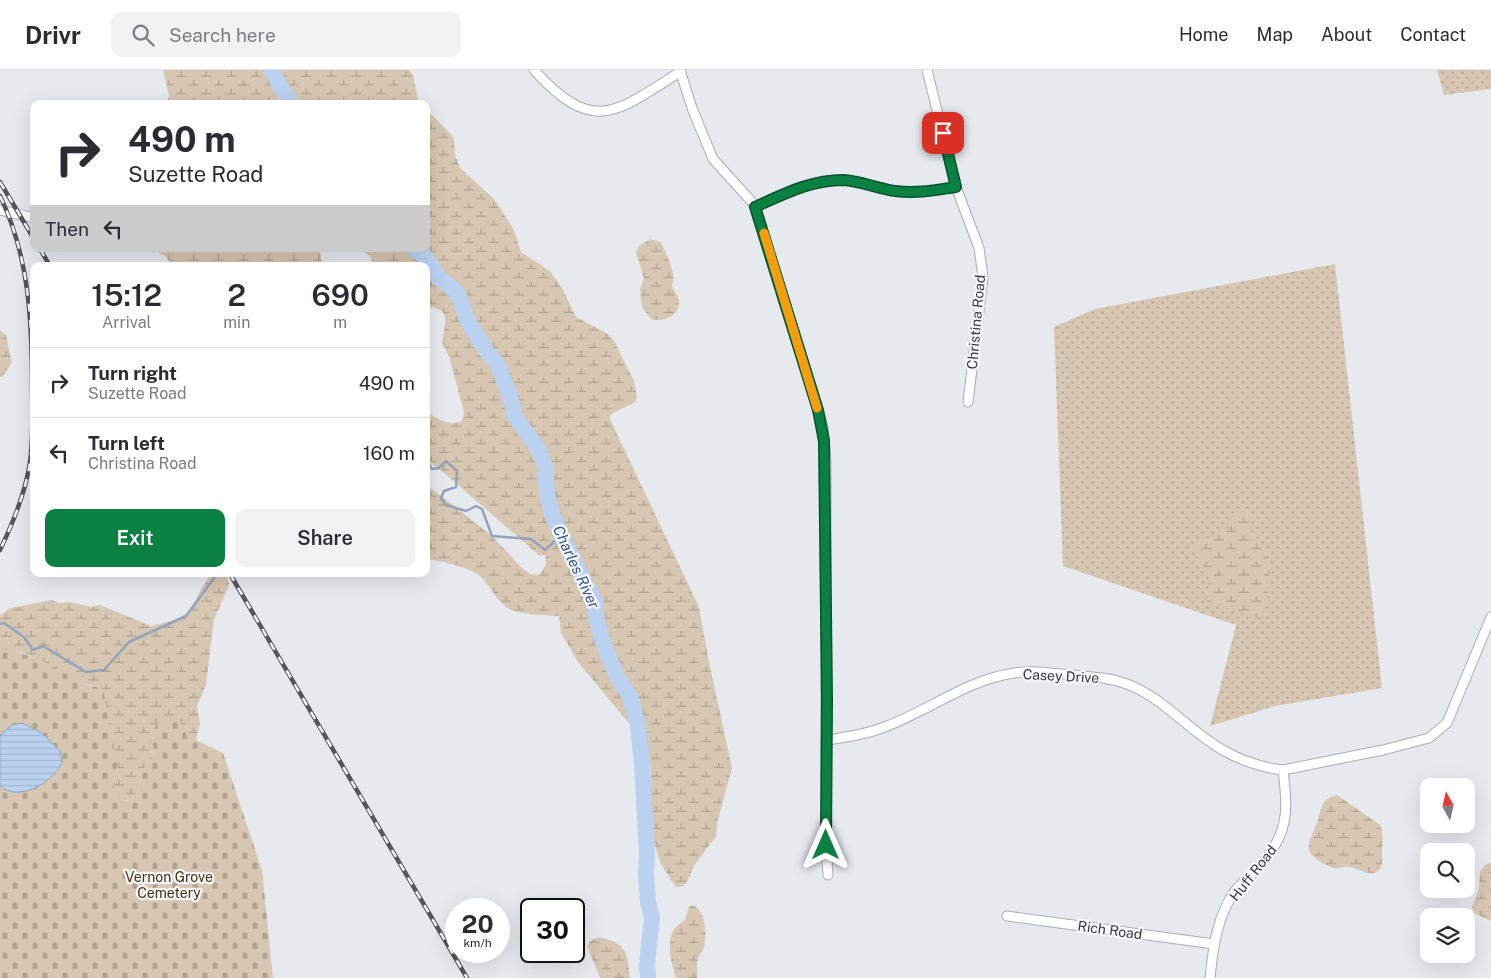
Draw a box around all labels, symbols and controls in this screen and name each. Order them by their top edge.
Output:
search box [111,12,461,57]
text: Drivr [25,21,81,49]
icon: search [129,21,157,49]
text: Search here [169,24,276,46]
text: Home [1179,24,1229,45]
text: Map [1257,24,1293,45]
text: About [1321,24,1372,45]
text: Contact [1400,24,1466,45]
pin [922,112,964,154]
text: 490 m [128,119,236,160]
icon: arrive [929,119,957,147]
icon: right [45,120,110,185]
text: Suzette Road [128,161,263,187]
icon: left [99,215,127,243]
text: Then [45,218,89,240]
street label: Christina Road [964,274,988,370]
text: 15:12 [91,277,162,313]
text: 2 [228,277,246,313]
text: 690 [312,277,369,313]
text: Arrival [102,313,151,332]
text: min [223,313,250,332]
text: m [333,313,347,332]
text: Turn right [88,362,177,384]
icon: right [45,369,73,397]
text: 490 m [359,372,415,394]
text: Suzette Road [88,384,187,403]
text: Turn left [88,432,165,454]
icon: left [45,439,73,467]
text: 160 m [363,442,415,464]
text: Christina Road [88,454,197,473]
button: Exit [45,509,225,567]
button: Share [235,509,415,567]
water label: Charles River [550,523,603,611]
street label: Casey Drive [1022,666,1100,686]
north arrow [1420,778,1475,832]
map controls [1420,778,1475,963]
position arrow [799,818,851,870]
street label: Huff Road [1226,842,1280,904]
button: search [1420,843,1475,898]
park label: Vernon Grove Cemetery [125,869,213,901]
speed limit sign: 30 [520,898,585,963]
button: layers [1420,908,1475,963]
text: 20 [462,909,494,939]
street label: Rich Road [1077,918,1143,942]
text: km/h [463,936,492,950]

